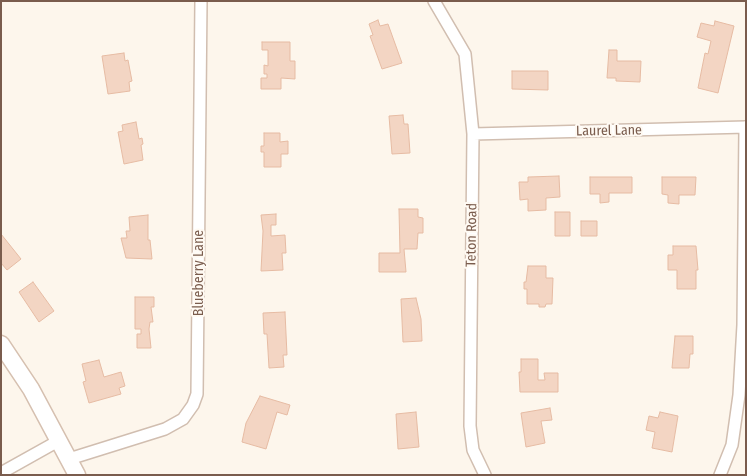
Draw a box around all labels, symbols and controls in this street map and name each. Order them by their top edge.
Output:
street label: Laurel Lane [576,122,642,140]
street label: Teton Road [463,203,481,267]
street label: Blueberry Lane [191,230,207,316]

